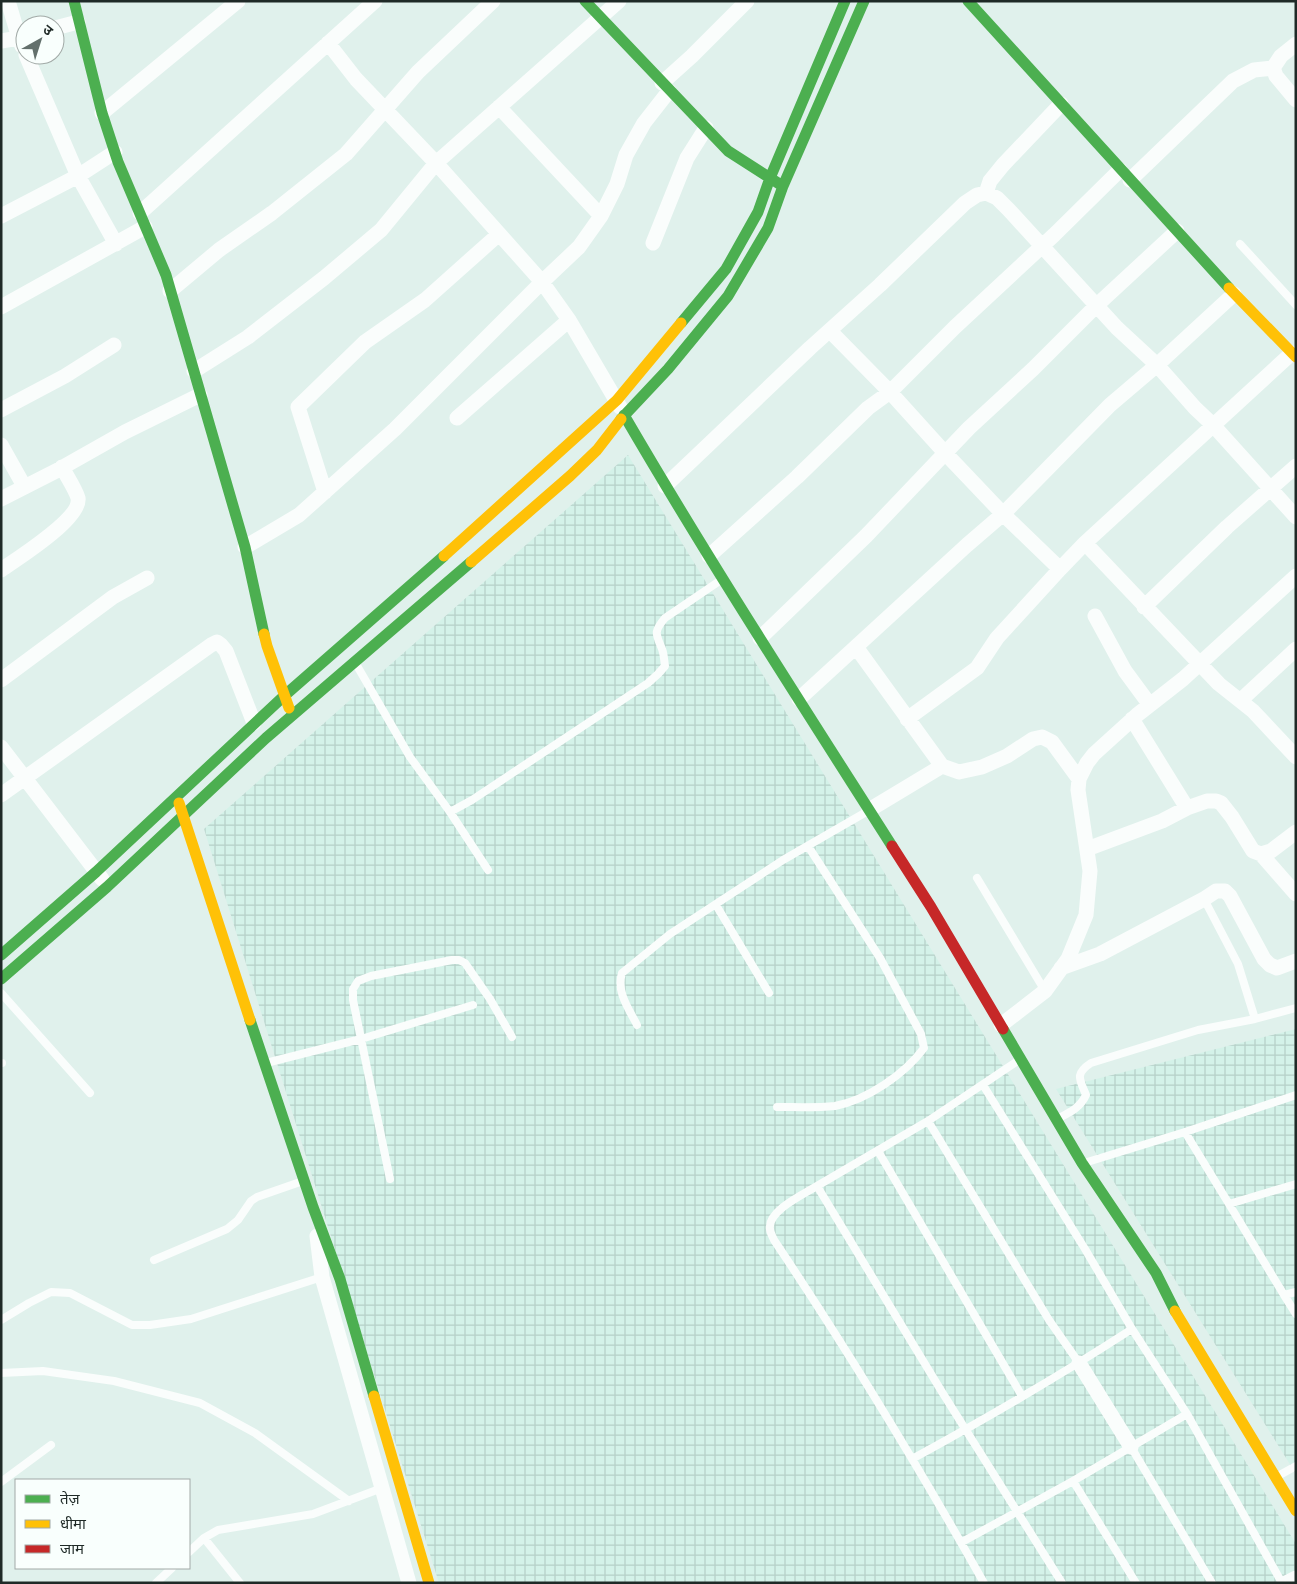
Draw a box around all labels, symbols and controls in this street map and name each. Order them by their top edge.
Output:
north arrow [15,15,65,65]
text: उ [39,21,57,40]
legend [15,1479,190,1569]
text: तेज़ [60,1490,81,1508]
text: धीमा [60,1515,87,1533]
text: जाम [60,1540,85,1558]

